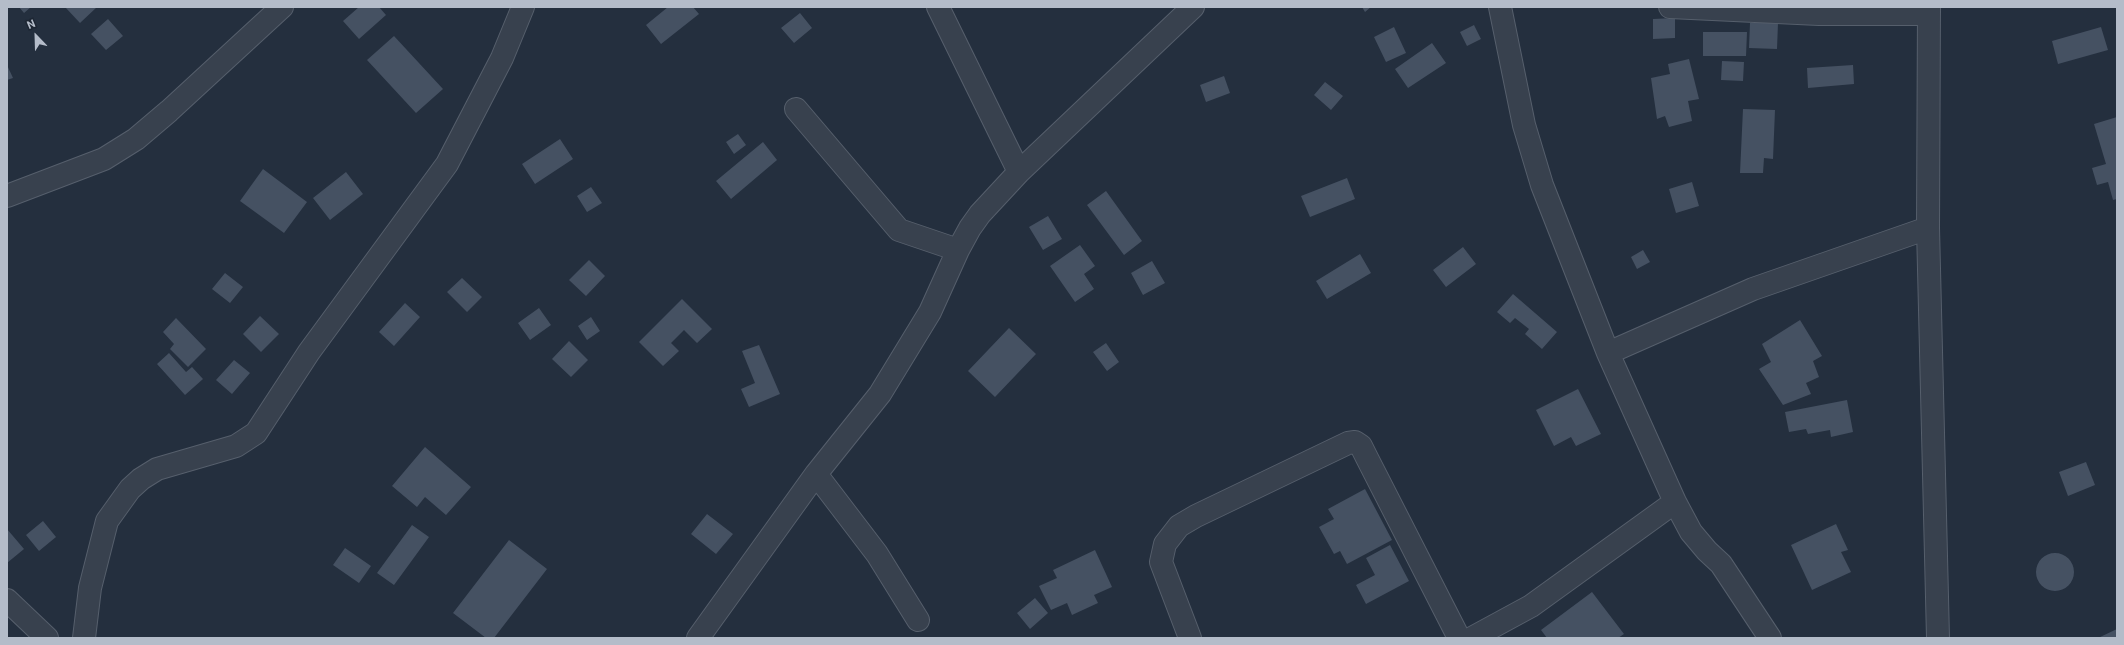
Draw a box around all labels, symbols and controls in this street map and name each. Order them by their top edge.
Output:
north arrow [16,16,56,56]
text: N [25,17,37,32]

